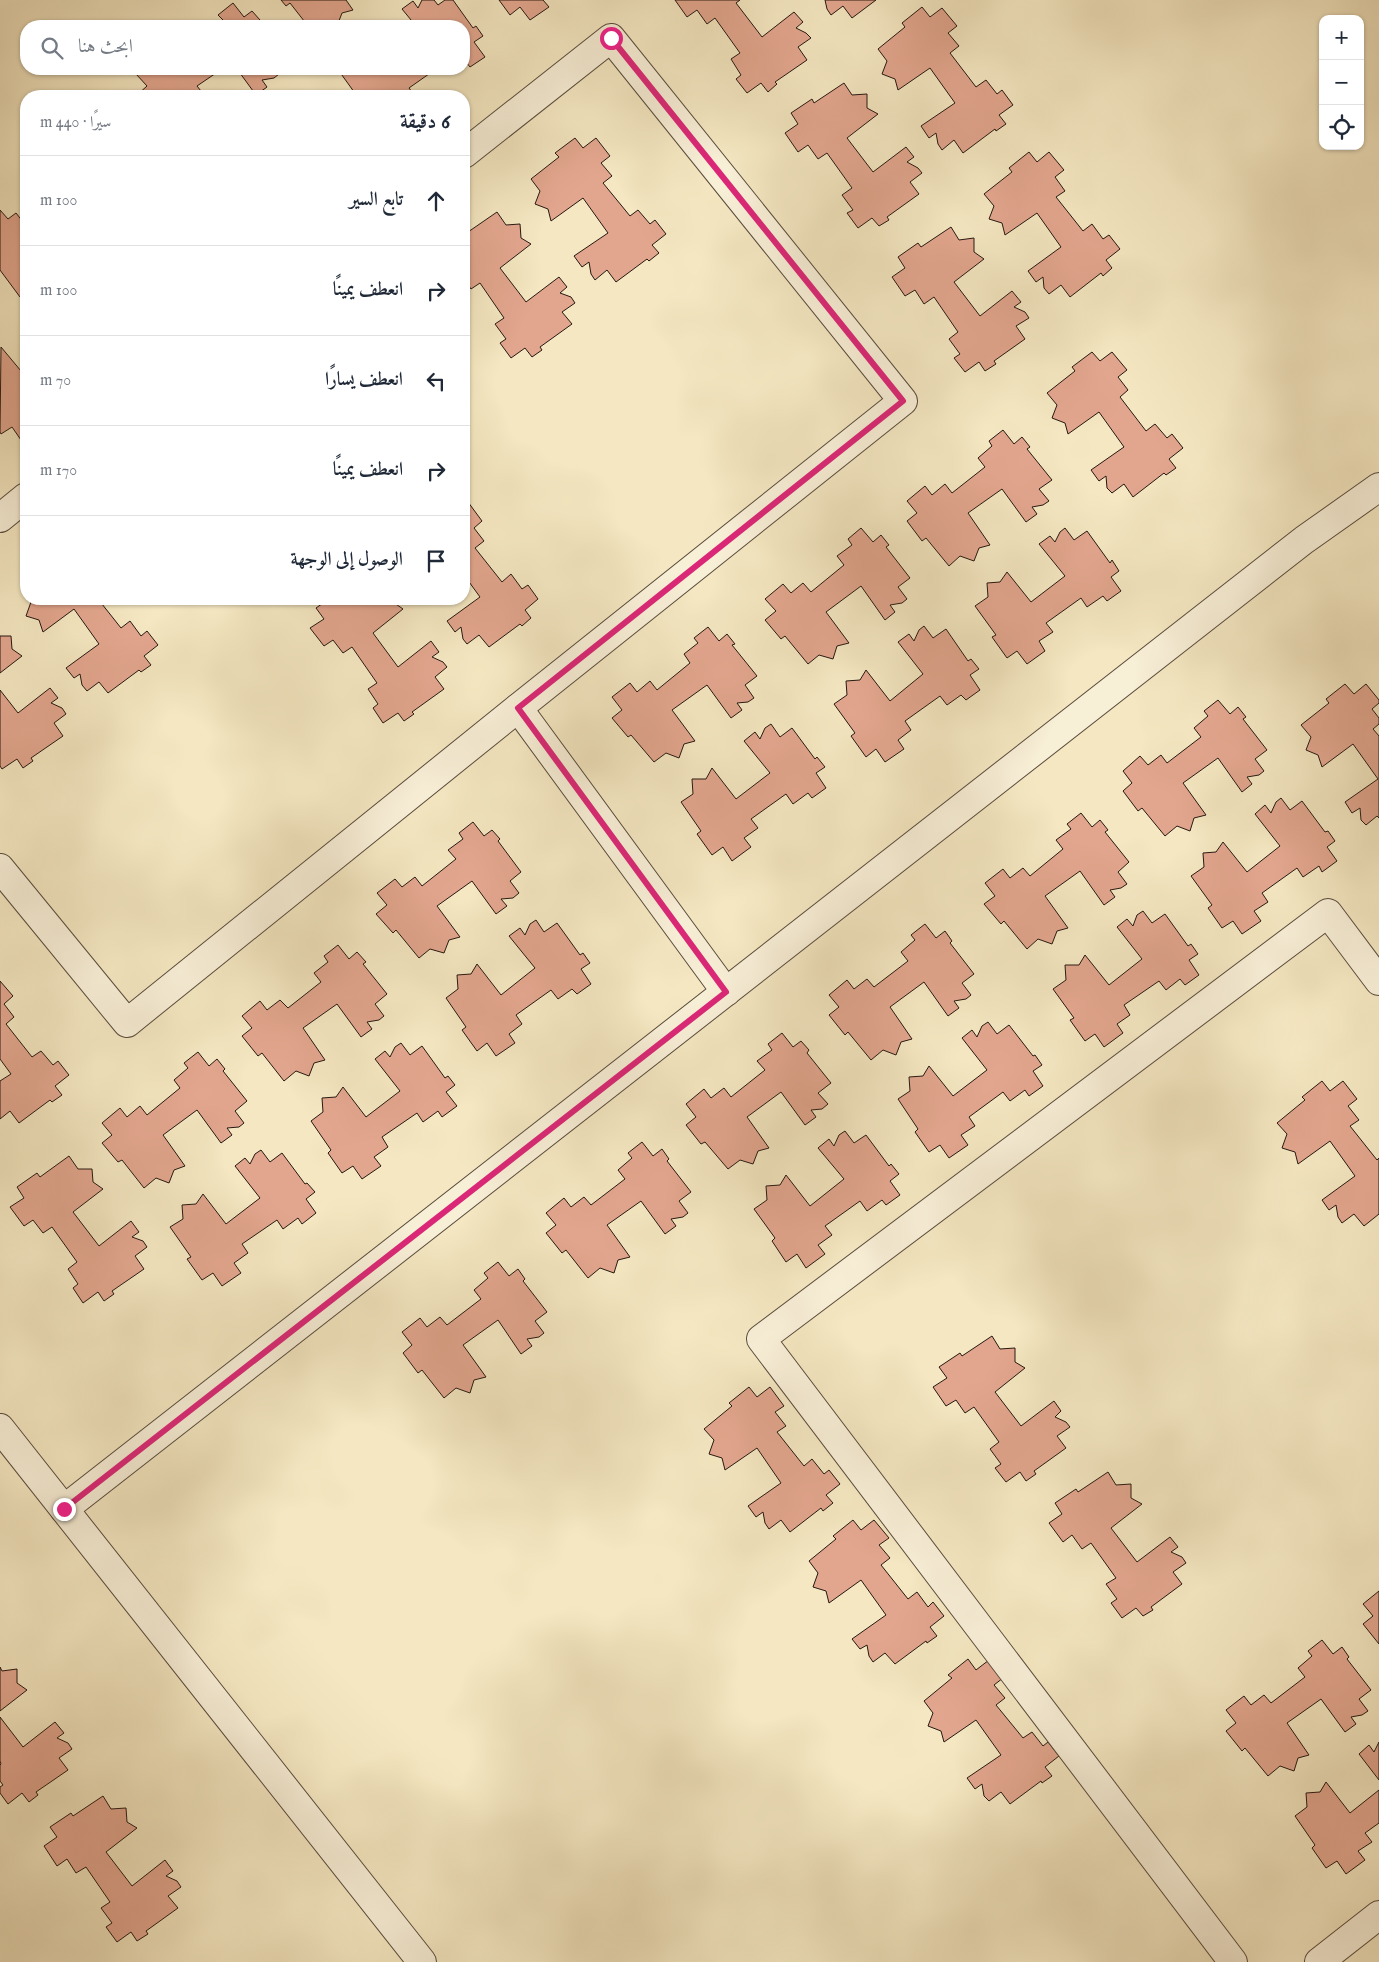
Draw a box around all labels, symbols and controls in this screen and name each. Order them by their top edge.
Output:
map controls [1319,15,1364,150]
button: + [1319,15,1364,60]
search box [20,20,470,75]
route start [600,27,623,50]
icon: search [38,34,66,62]
text: ابحث هنا [78,35,133,59]
button: − [1319,60,1364,105]
button: locate [1319,105,1364,150]
text: 6 دقيقة [400,109,450,136]
text: سيرًا · 440 m [40,113,111,133]
icon: ahead [422,187,450,215]
text: تابع السير [349,188,403,212]
text: 100 m [40,191,77,211]
icon: right [422,277,450,305]
text: انعطف يمينًا [333,278,403,302]
text: 100 m [40,281,77,301]
icon: left [422,367,450,395]
text: انعطف يسارًا [325,368,403,392]
text: 70 m [40,371,71,391]
icon: right [422,457,450,485]
text: انعطف يمينًا [333,458,403,482]
text: 170 m [40,461,77,481]
icon: arrive [422,547,450,575]
text: الوصول إلى الوجهة [291,548,403,572]
route end [53,1498,76,1521]

